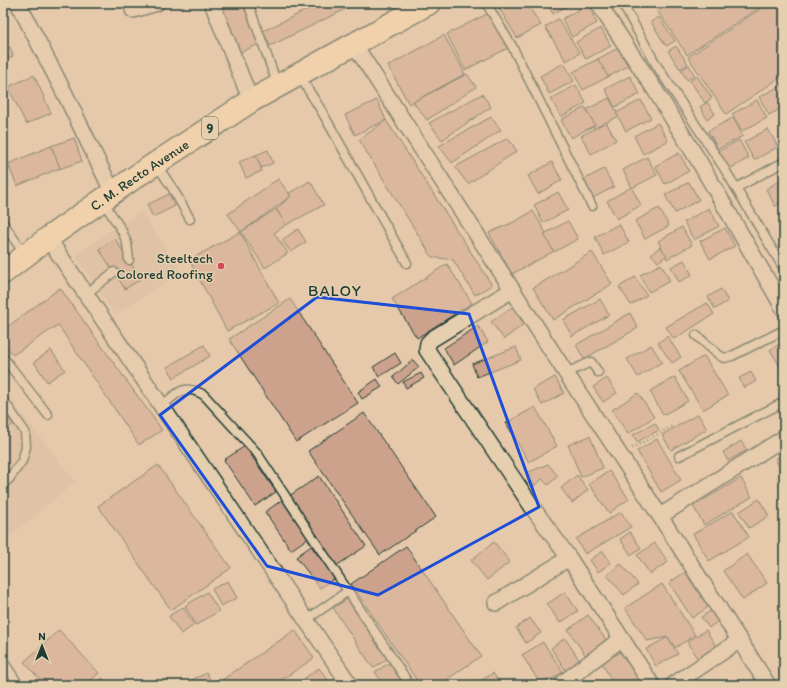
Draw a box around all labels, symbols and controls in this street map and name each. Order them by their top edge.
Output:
road number: 9 [202,117,218,139]
street label: C. M. Recto Avenue [87,135,192,214]
place label: Steeltech Colored Roofing [116,250,214,283]
marker: Steeltech Colored Roofing [216,261,226,271]
district label: BALOY [308,281,362,300]
north arrow [22,626,62,666]
text: N [38,630,46,643]

